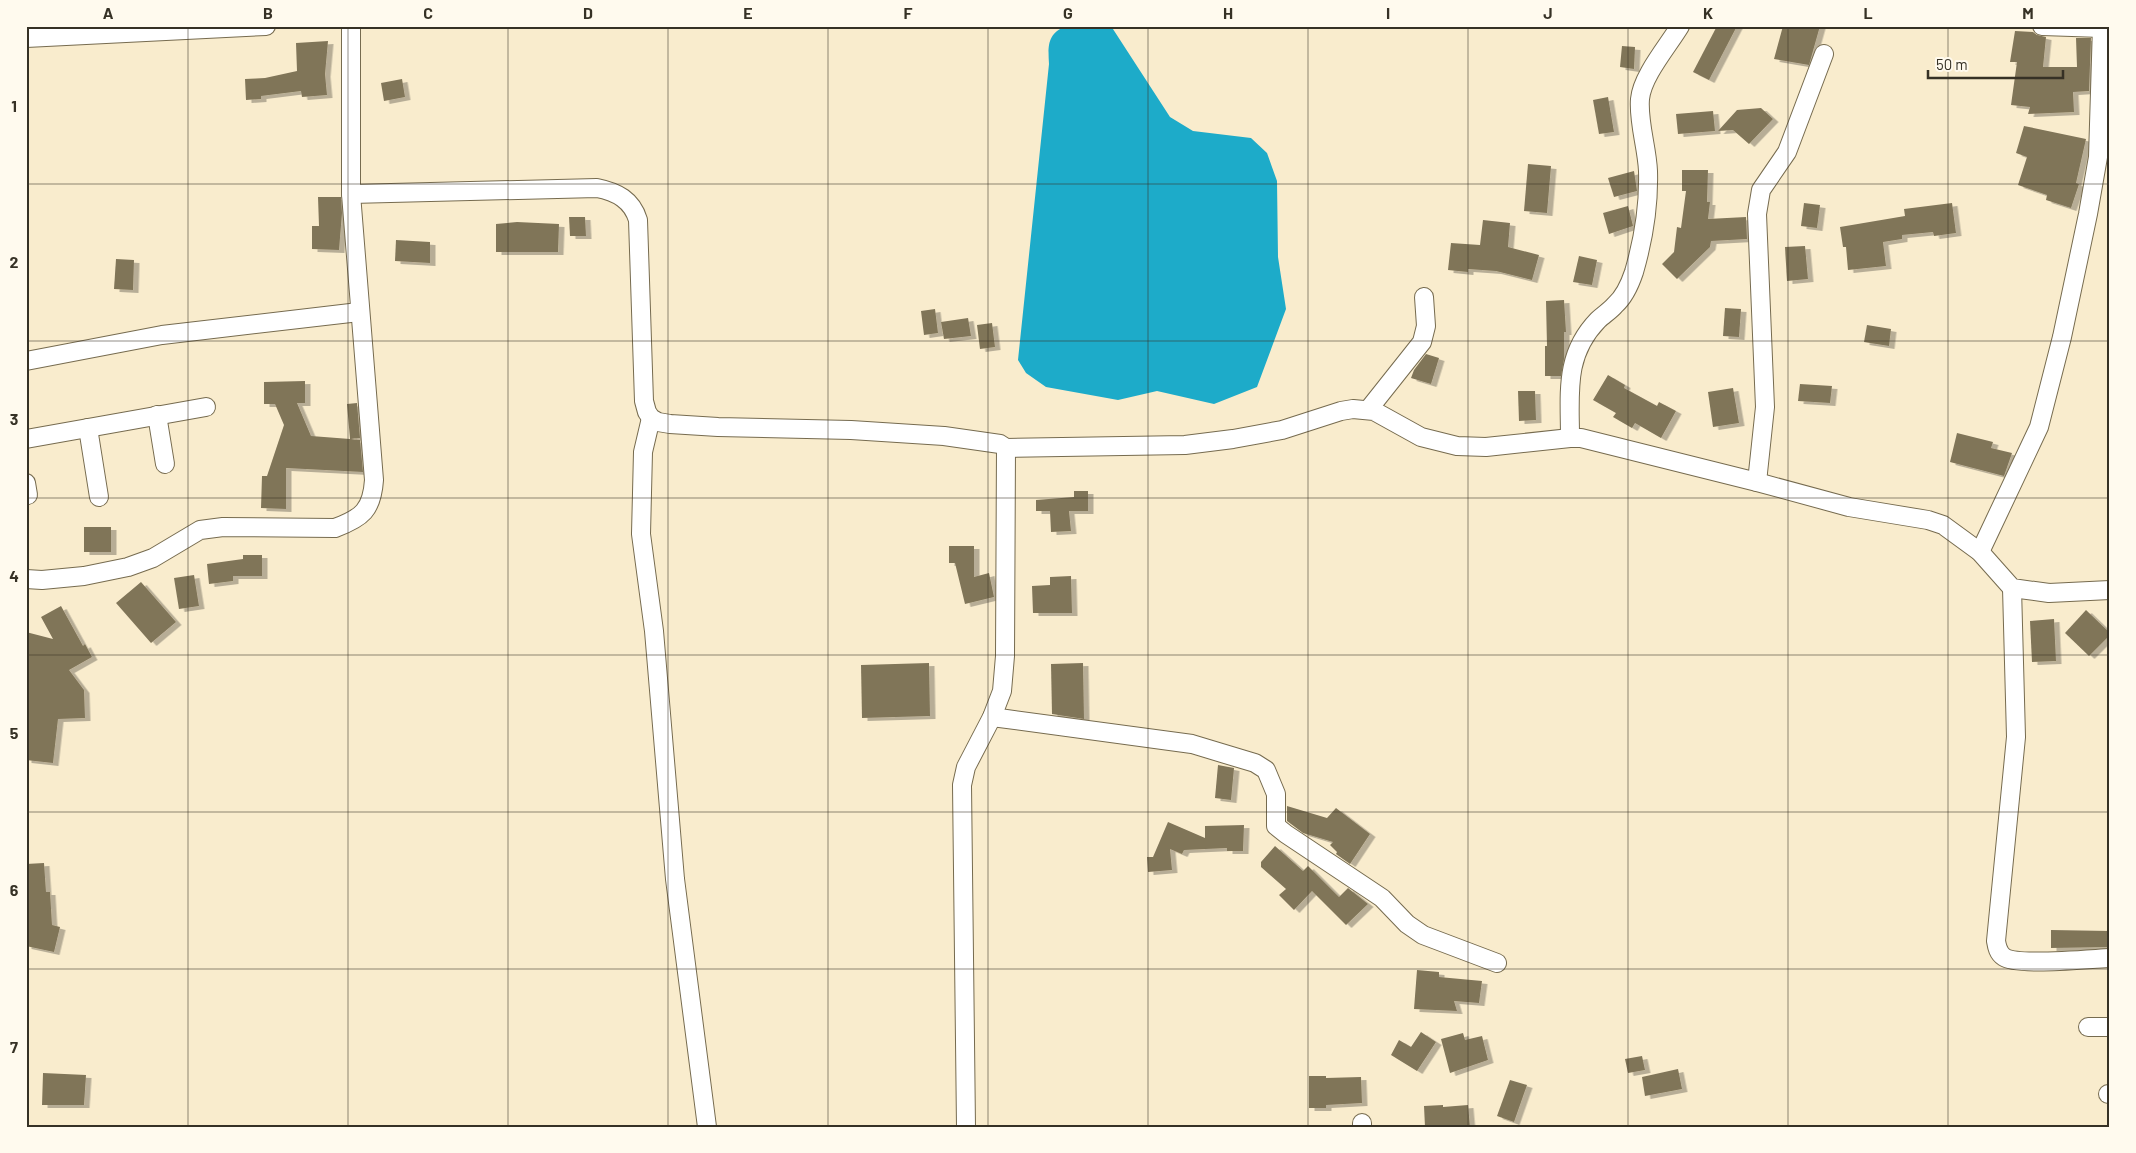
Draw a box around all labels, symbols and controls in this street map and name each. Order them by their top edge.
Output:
text: A [103,3,114,22]
text: B [263,3,273,22]
text: C [423,3,433,22]
text: D [583,3,593,22]
text: E [743,3,753,22]
text: F [904,3,913,22]
text: G [1063,3,1073,22]
text: H [1223,3,1233,22]
text: I [1386,3,1390,22]
text: J [1543,3,1553,22]
text: K [1703,3,1713,22]
text: L [1863,3,1873,22]
text: M [2022,3,2034,22]
scale bar [1928,48,2064,80]
text: 50 m [1936,55,1968,73]
text: 1 [11,96,17,115]
text: 2 [10,252,19,271]
text: 3 [10,409,18,428]
text: 4 [9,566,19,585]
text: 5 [10,723,19,742]
text: 6 [10,880,19,899]
text: 7 [10,1037,18,1056]

